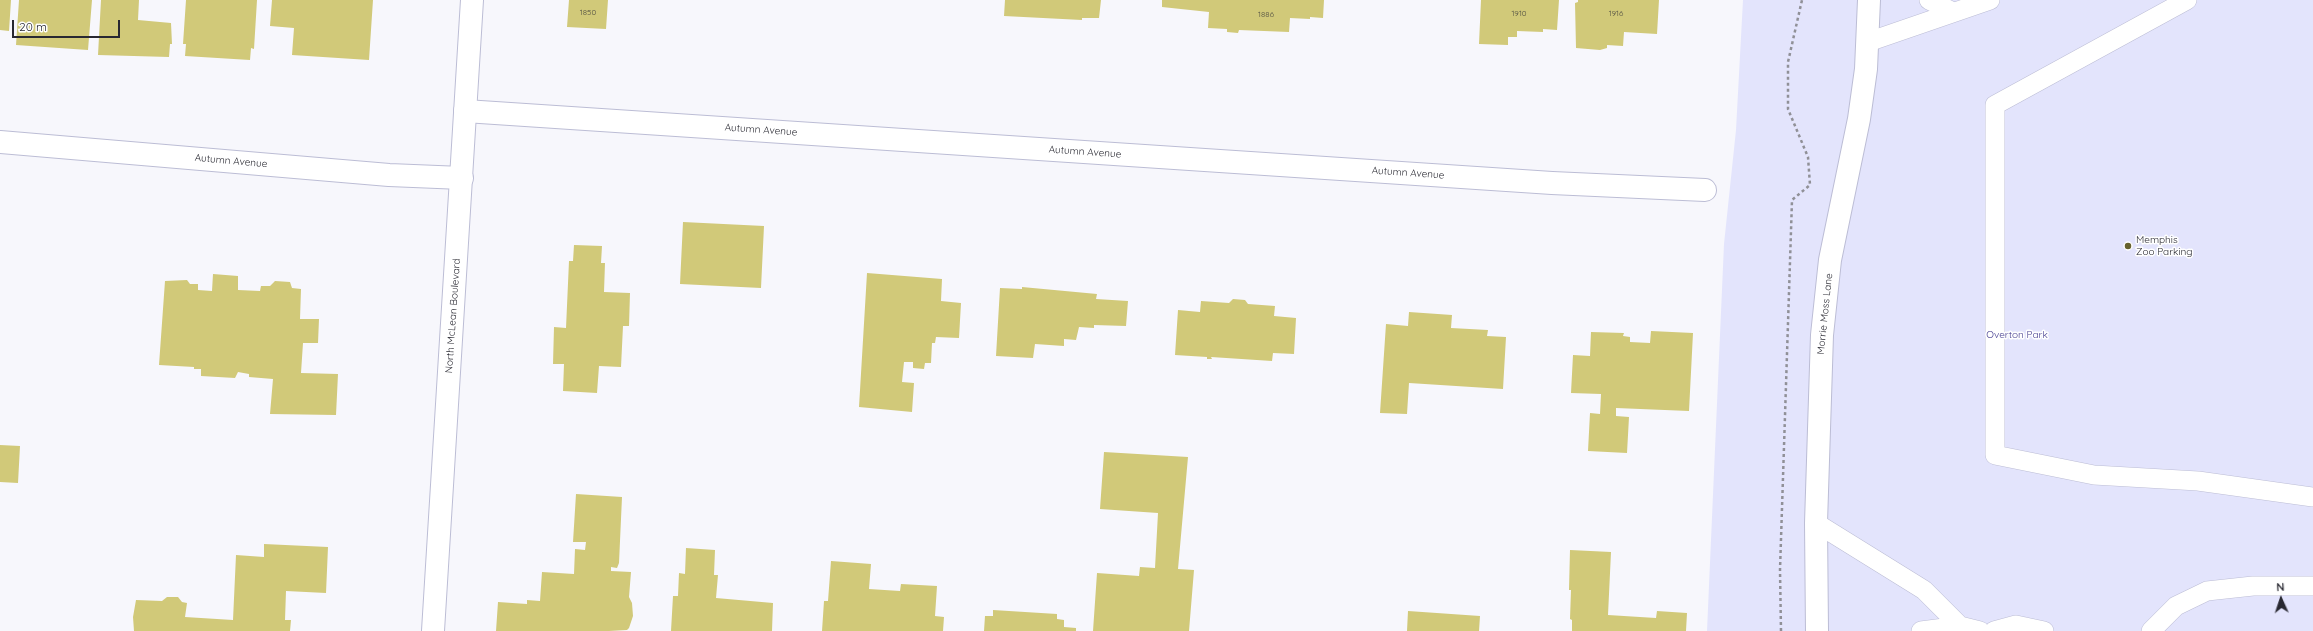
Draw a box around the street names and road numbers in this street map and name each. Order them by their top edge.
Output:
street label: Autumn Avenue [724,121,798,139]
street label: Autumn Avenue [1048,143,1122,161]
street label: Autumn Avenue [194,152,268,170]
street label: Autumn Avenue [1371,164,1445,182]
street label: North McLean Boulevard [443,258,463,374]
street label: Morrie Moss Lane [1815,273,1835,355]

